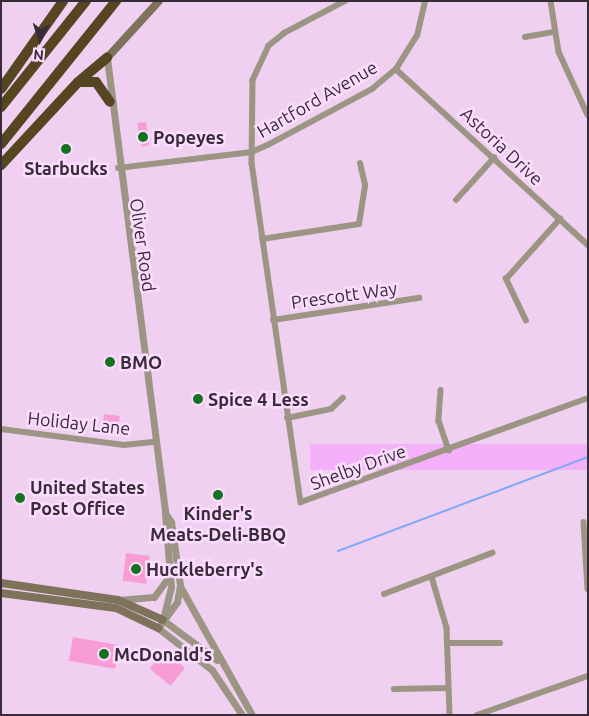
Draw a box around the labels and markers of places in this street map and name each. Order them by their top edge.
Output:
place label: Popeyes [153,126,224,148]
marker: Popeyes [137,131,149,143]
marker: Starbucks [60,143,72,155]
place label: Starbucks [24,157,108,179]
place label: BMO [120,351,162,373]
marker: BMO [104,356,116,368]
place label: Spice 4 Less [208,388,309,410]
marker: Spice 4 Less [192,393,204,405]
place label: United States Post Office [30,477,145,520]
marker: Kinder's Meats-Deli-BBQ [212,489,224,501]
marker: United States Post Office [14,492,26,504]
place label: Kinder's Meats-Deli-BBQ [150,503,286,546]
place label: Huckleberry's [146,558,263,580]
marker: Huckleberry's [130,563,142,575]
place label: McDonald's [114,643,212,665]
marker: McDonald's [98,648,110,660]

